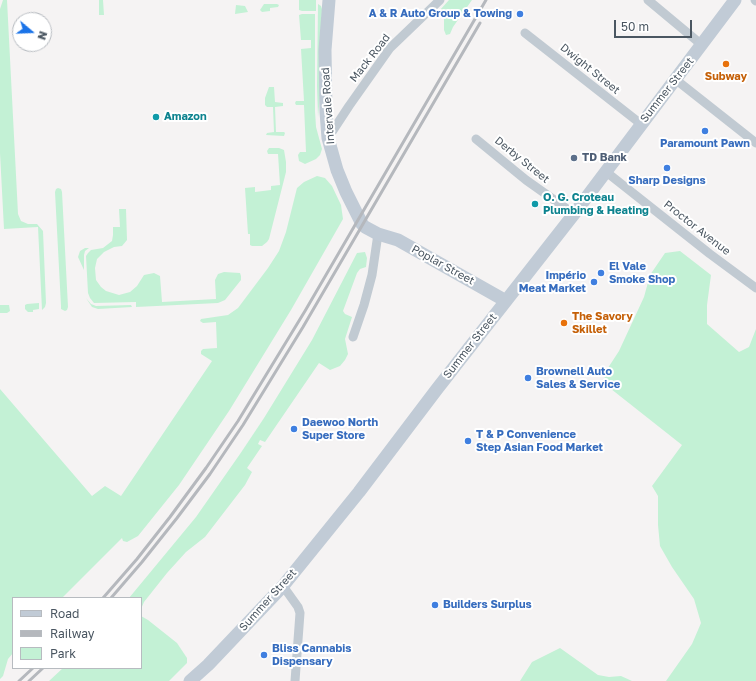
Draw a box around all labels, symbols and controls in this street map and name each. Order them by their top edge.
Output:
place label: A & R Auto Group & Towing [369,7,512,21]
marker: A & R Auto Group & Towing [515,9,525,19]
north arrow [12,12,52,52]
scale bar [616,12,694,38]
text: 50 m [621,19,649,34]
text: N [35,30,50,42]
street label: Mack Road [347,31,393,85]
street label: Dwight Street [558,41,622,97]
street label: Summer Street [637,55,697,125]
marker: Subway [721,59,731,69]
street label: Intervale Road [319,67,337,145]
place label: Subway [705,70,747,84]
place label: Amazon [164,110,207,124]
marker: Amazon [151,112,161,122]
marker: Paramount Pawn [700,126,710,136]
street label: Derby Street [492,134,552,186]
place label: Paramount Pawn [660,137,750,151]
place label: TD Bank [582,151,627,165]
marker: TD Bank [569,153,579,163]
marker: Sharp Designs [662,163,672,173]
place label: Sharp Designs [628,174,706,188]
place label: O. G. Croteau Plumbing & Heating [543,191,649,217]
street label: Proctor Avenue [661,198,733,258]
marker: O. G. Croteau Plumbing & Heating [530,199,540,209]
street label: Poplar Street [409,242,477,288]
place label: El Vale Smoke Shop [609,260,675,286]
marker: El Vale Smoke Shop [596,268,606,278]
place label: Império Meat Market [519,269,586,295]
marker: Império Meat Market [589,277,599,287]
place label: The Savory Skillet [572,310,633,336]
street label: Summer Street [440,311,500,381]
marker: The Savory Skillet [559,318,569,328]
place label: Brownell Auto Sales & Service [536,365,620,391]
marker: Brownell Auto Sales & Service [523,373,533,383]
place label: Daewoo North Super Store [302,416,378,442]
marker: Daewoo North Super Store [289,424,299,434]
place label: T & P Convenience Step Asian Food Market [476,428,603,454]
marker: T & P Convenience Step Asian Food Market [463,436,473,446]
street label: Summer Street [237,566,299,634]
legend [12,597,142,669]
place label: Builders Surplus [443,598,532,612]
marker: Builders Surplus [430,600,440,610]
text: Road [50,606,79,621]
text: Railway [50,626,95,641]
place label: Bliss Cannabis Dispensary [272,642,351,668]
text: Park [50,646,76,661]
marker: Bliss Cannabis Dispensary [259,650,269,660]

